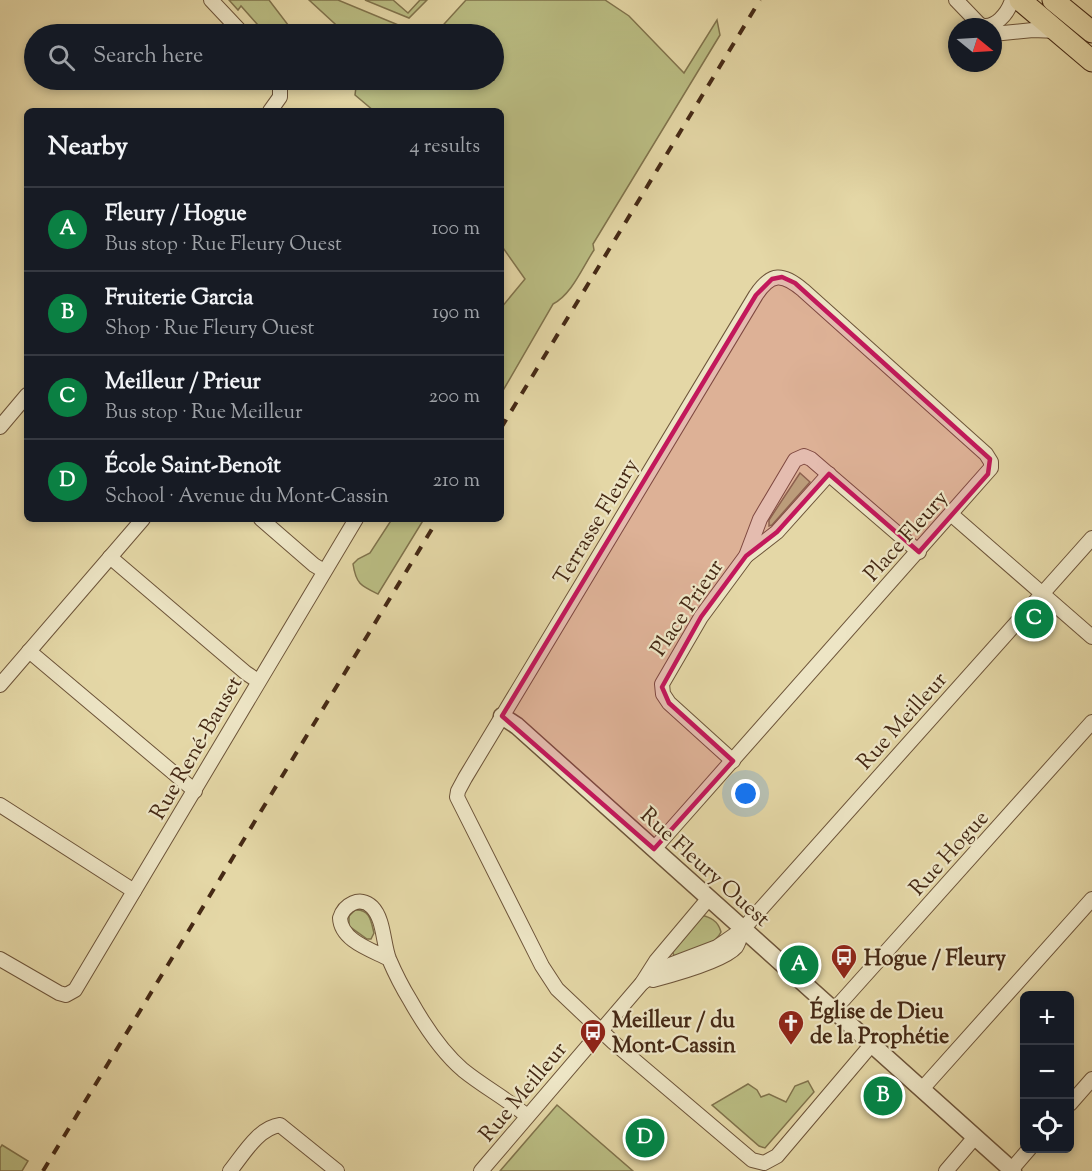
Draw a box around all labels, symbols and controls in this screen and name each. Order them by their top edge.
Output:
north arrow [948,18,1002,72]
search box [24,24,504,90]
icon: search [45,41,78,74]
text: Search here [93,41,203,73]
text: Nearby [48,129,128,166]
text: 4 results [409,133,480,162]
text: Fleury / Hogue [105,199,247,231]
text: A [59,215,76,244]
text: 100 m [431,215,480,244]
text: Bus stop · Rue Fleury Ouest [105,231,342,260]
text: Fruiterie Garcia [105,283,253,315]
text: B [61,299,74,328]
text: 190 m [432,299,480,328]
text: Shop · Rue Fleury Ouest [105,315,314,344]
text: Meilleur / Prieur [105,367,261,399]
text: C [59,383,76,412]
text: 200 m [429,383,480,412]
text: Bus stop · Rue Meilleur [105,399,303,428]
text: École Saint-Benoît [105,451,281,483]
street label: Terrasse Fleury [547,453,648,592]
text: D [60,467,75,496]
text: 210 m [433,467,480,496]
text: School · Avenue du Mont-Cassin [105,483,389,512]
street label: Place Fleury [857,484,957,590]
street label: Place Prieur [644,554,733,664]
pin: C [1014,596,1054,642]
street label: Rue Meilleur [850,666,956,778]
street label: Rue René-Bauset [143,670,252,826]
your location [731,779,760,808]
street label: Rue Fleury Ouest [632,801,777,936]
street label: Rue Hogue [903,804,998,904]
pin: A [780,942,818,988]
bus stop icon: Hogue / Fleury [829,942,859,980]
place label: Hogue / Fleury [864,944,1006,976]
map controls [1020,991,1074,1153]
button: + [1020,991,1074,1045]
place label: Église de Dieu de la Prophétie [810,996,949,1054]
place label: Meilleur / du Mont-Cassin [612,1006,736,1063]
church icon: Église de Dieu de la Prophétie [776,1008,806,1046]
bus stop icon: Meilleur / du Mont-Cassin [578,1017,608,1055]
street label: Rue Meilleur [473,1036,576,1150]
button: − [1020,1045,1074,1099]
pin: B [864,1074,902,1118]
button: locate [1020,1099,1074,1153]
pin: D [626,1116,664,1160]

